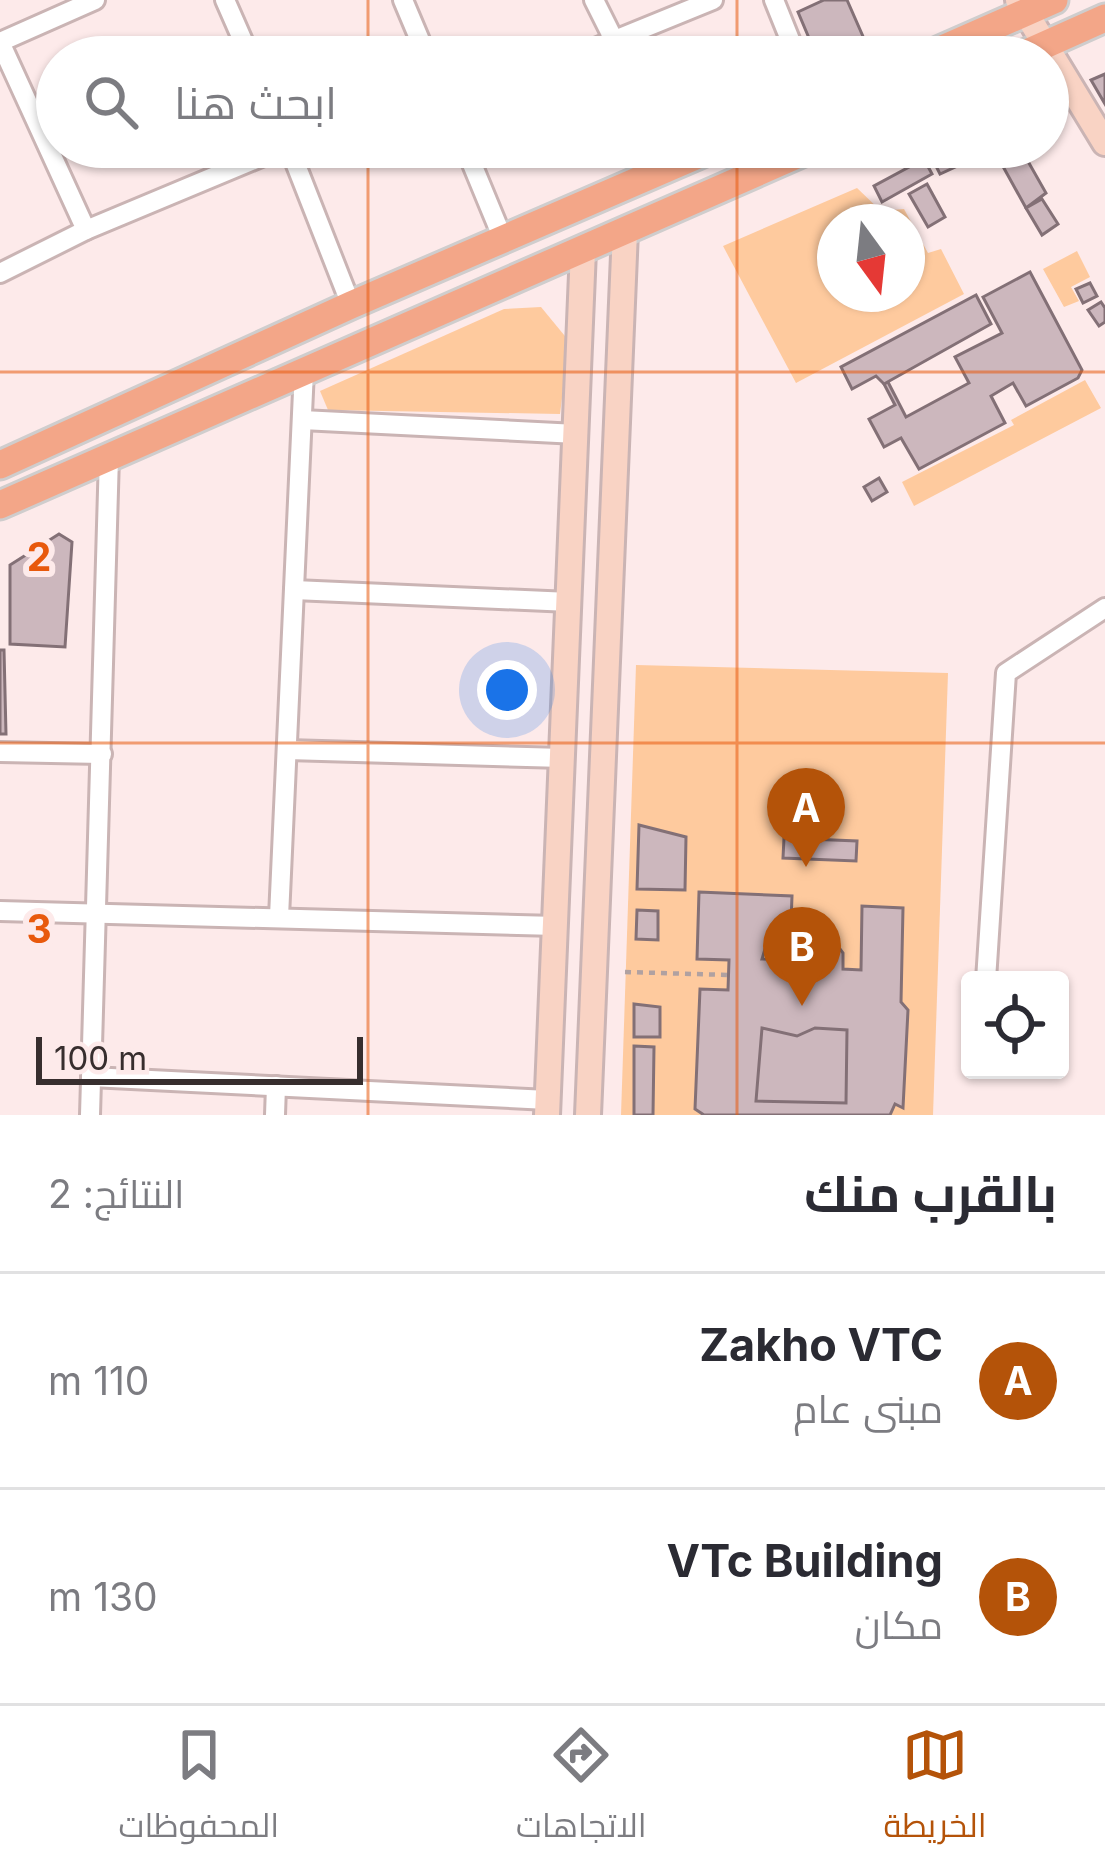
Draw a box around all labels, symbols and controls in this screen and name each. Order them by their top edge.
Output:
search box [36,36,1069,168]
icon: search [78,69,144,135]
text: ابحث هنا [174,75,337,130]
north arrow [817,204,925,312]
text: 2 [27,533,51,580]
your location [477,660,537,720]
pin: A [767,768,845,867]
text: 3 [26,905,52,952]
pin: B [763,907,841,1006]
map controls [961,971,1069,1079]
button: locate [961,971,1069,1079]
scale bar [36,1031,363,1084]
text: 100 m [54,1038,147,1078]
text: بالقرب منك [804,1163,1057,1224]
text: النتائج: 2 [48,1170,185,1217]
text: Zakho VTC [699,1317,943,1372]
text: 110 m [48,1357,149,1404]
text: A [1003,1357,1033,1404]
text: مبنى عام [793,1385,943,1432]
text: VTc Building [667,1533,943,1588]
text: 130 m [48,1573,158,1620]
text: B [1005,1573,1031,1620]
text: مكان [855,1601,943,1648]
tab: المحفوظات [118,1722,279,1856]
tab: الاتجاهات [516,1722,647,1856]
tab: الخريطة [884,1722,987,1856]

